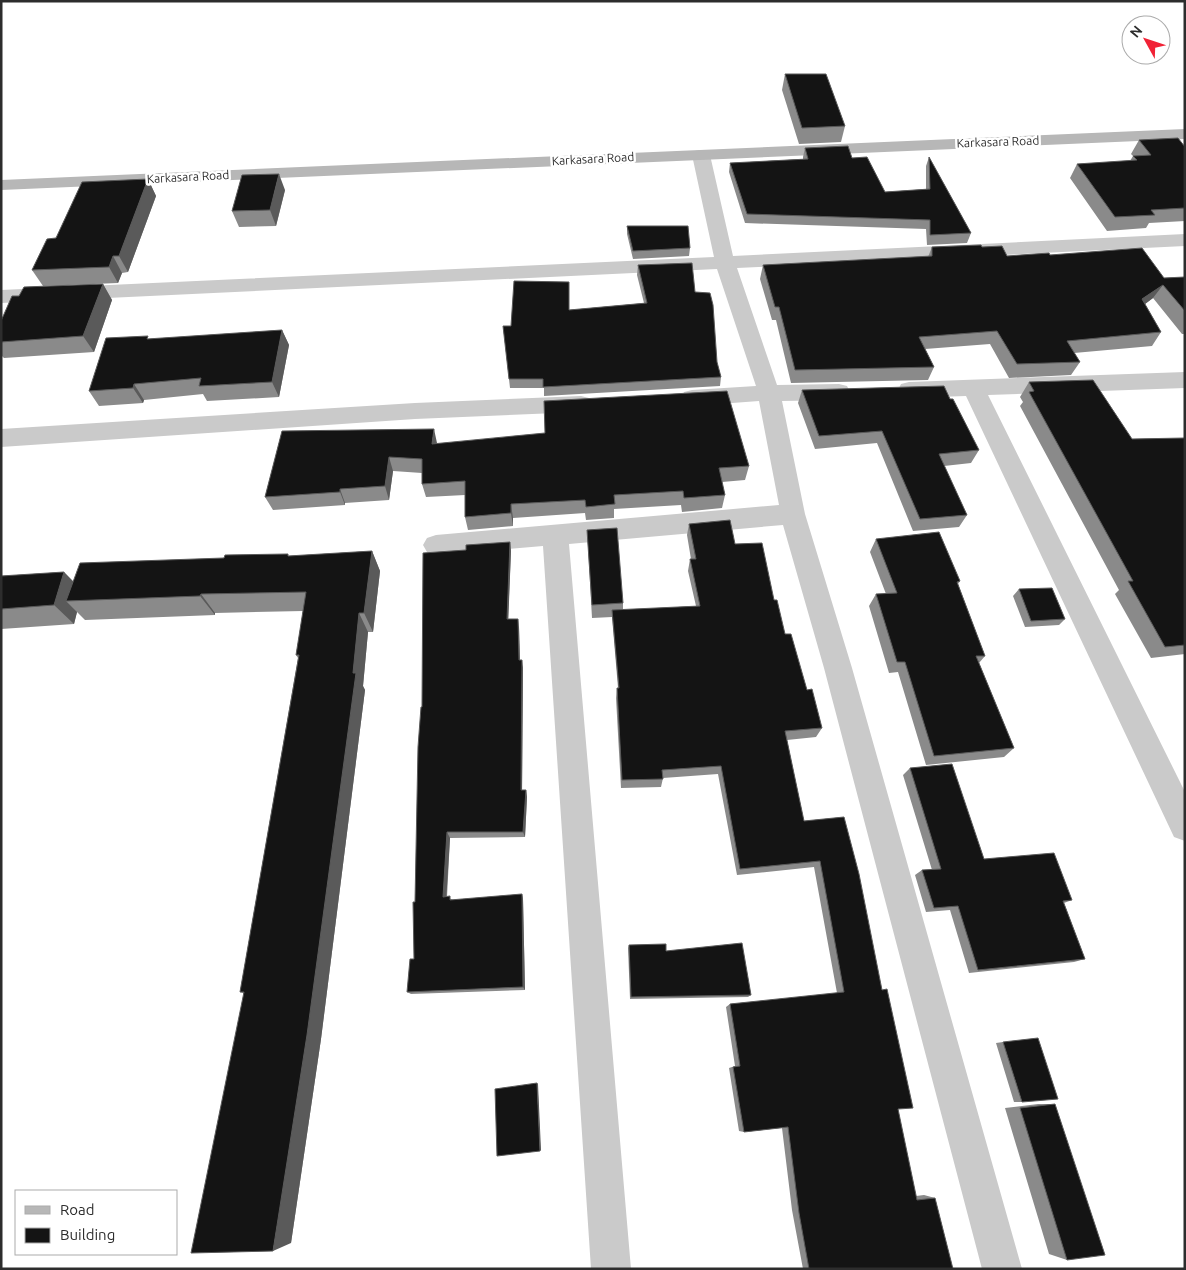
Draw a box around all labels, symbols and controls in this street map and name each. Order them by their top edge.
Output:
north arrow [1121,15,1171,65]
text: N [1127,22,1146,41]
street label: Karkasara Road [956,134,1040,149]
street label: Karkasara Road [551,150,635,167]
street label: Karkasara Road [146,168,230,185]
legend [15,1190,178,1255]
text: Road [60,1201,95,1218]
text: Building [60,1226,115,1243]

